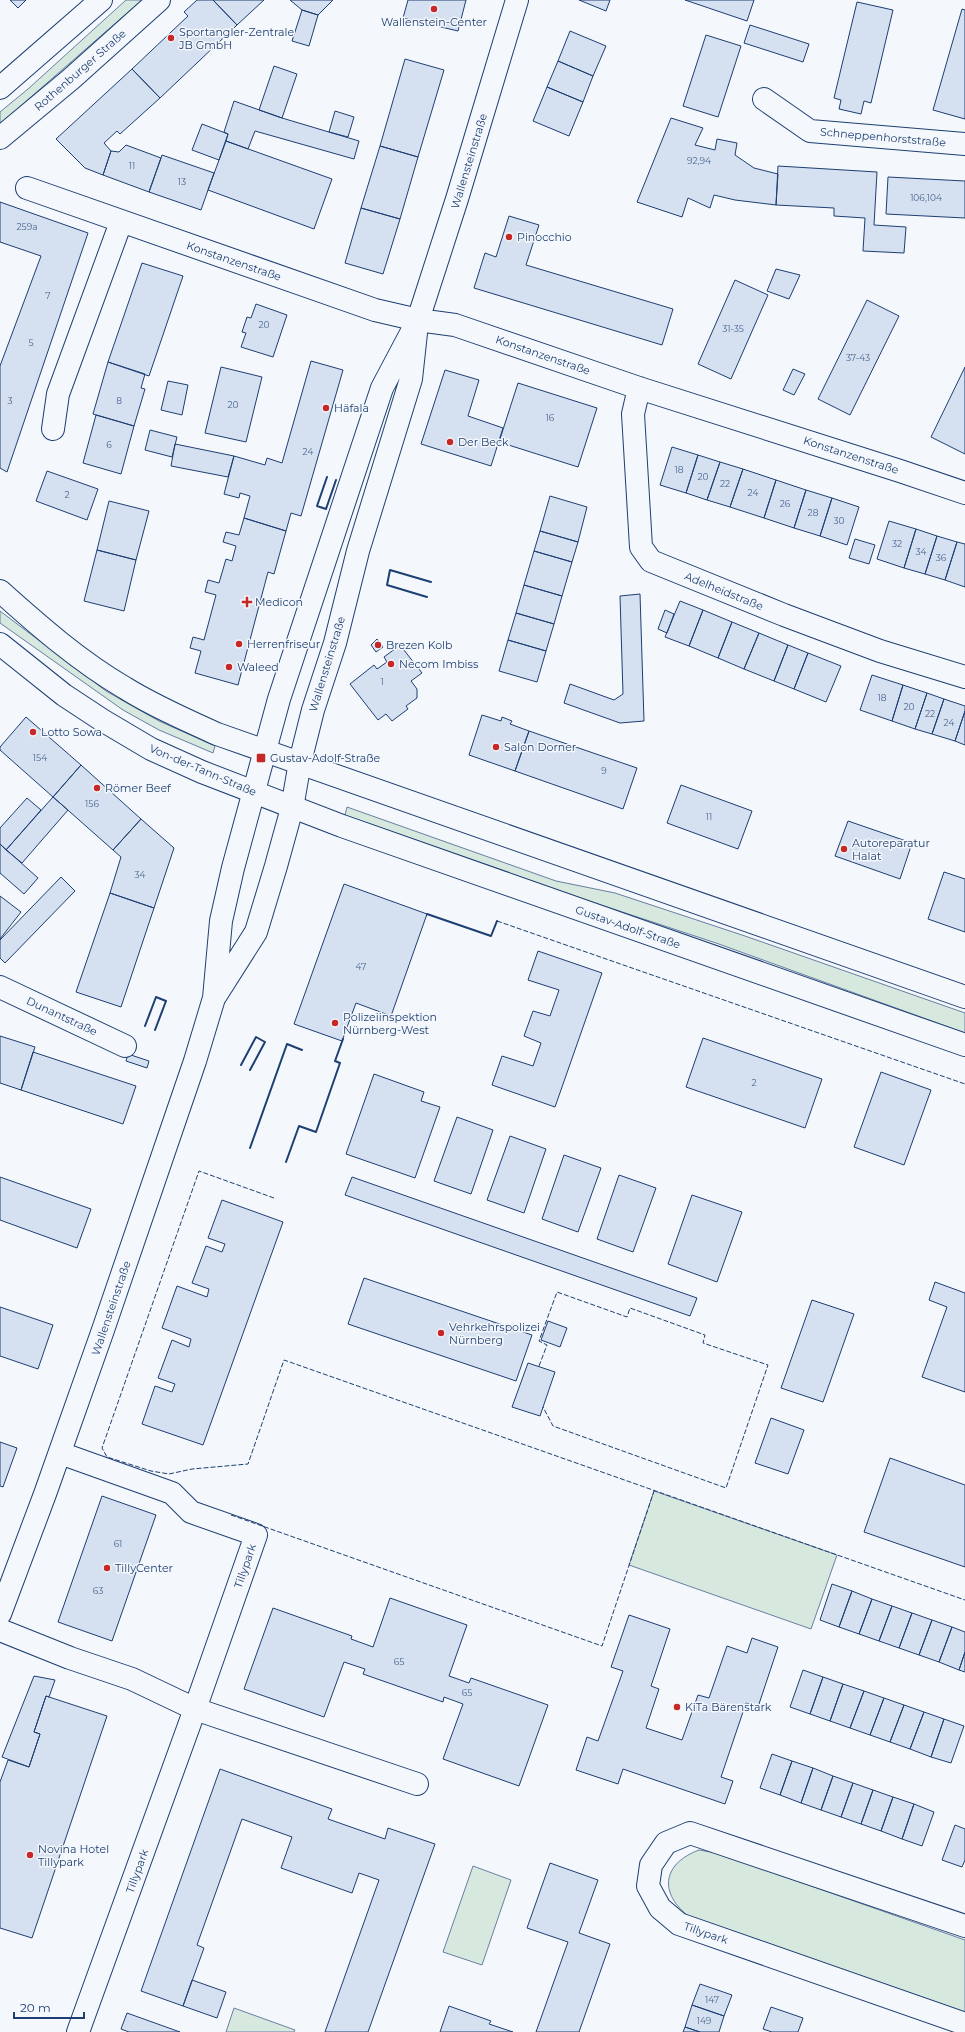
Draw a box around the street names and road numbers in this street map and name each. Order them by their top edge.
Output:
street label: Rothenburger Straße [31,26,129,114]
street label: Wallensteinstraße [448,111,490,210]
street label: Schneppenhorststraße [820,125,947,150]
street label: Konstanzenstraße [185,238,284,284]
street label: Konstanzenstraße [494,332,593,378]
street label: Konstanzenstraße [802,433,901,477]
street label: Adelheidstraße [683,569,766,613]
street label: Wallensteinstraße [306,614,348,713]
street label: Von-der-Tann-Straße [147,741,259,799]
street label: Gustav-Adolf-Straße [574,902,683,952]
street label: Dunantstraße [24,993,100,1039]
street label: Wallensteinstraße [88,1259,134,1357]
street label: Tillypark [231,1542,259,1590]
street label: Tillypark [123,1847,152,1895]
street label: Tillypark [682,1919,730,1947]

